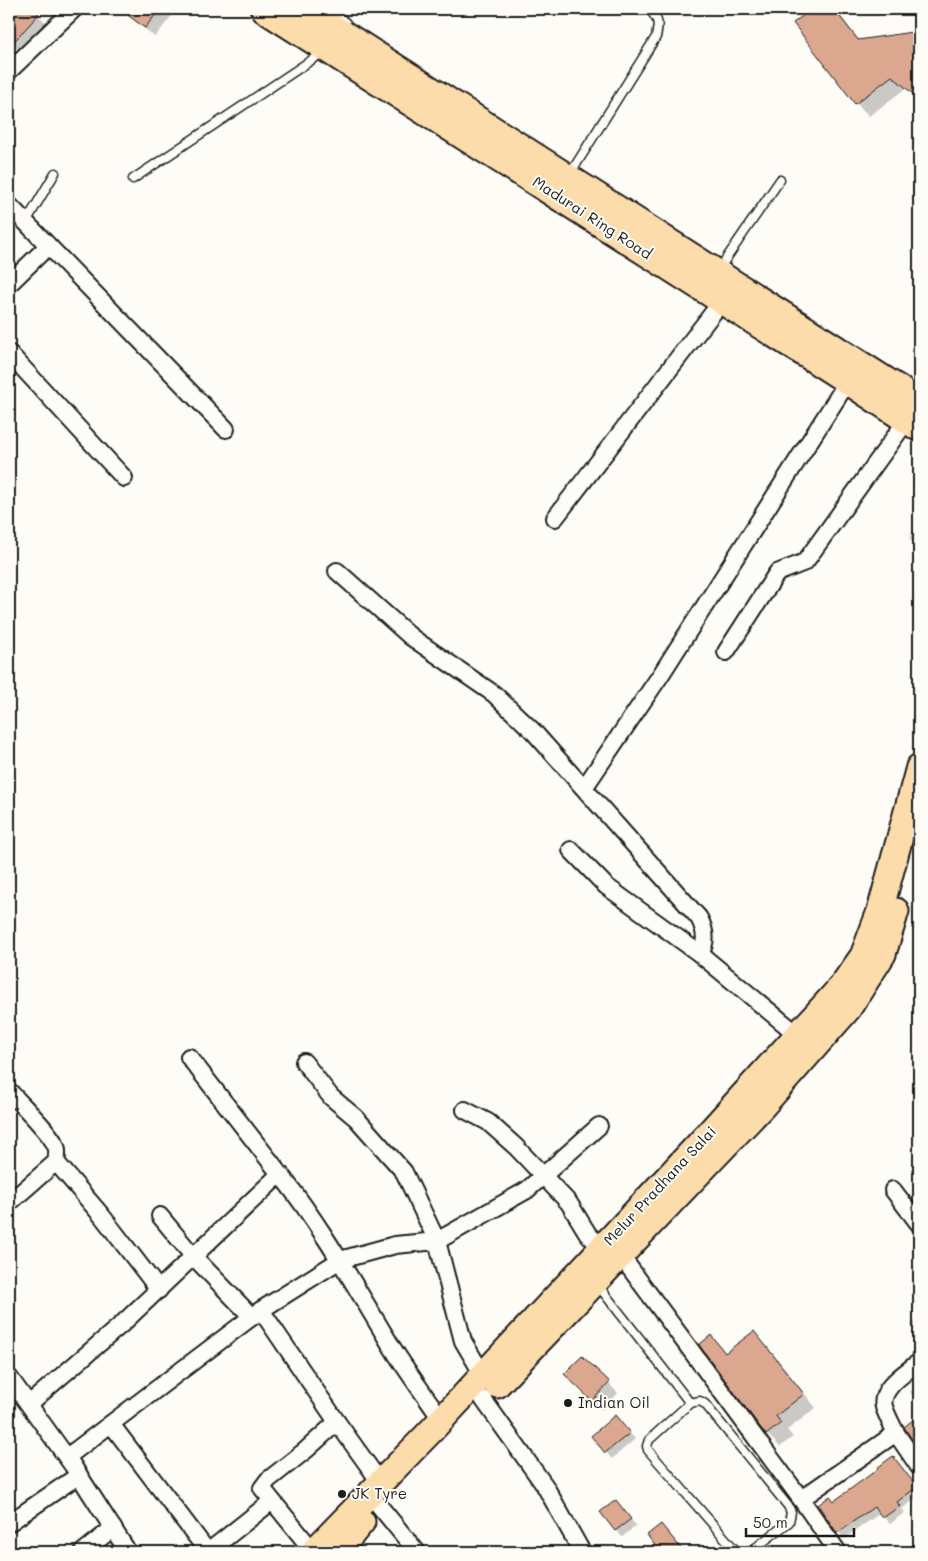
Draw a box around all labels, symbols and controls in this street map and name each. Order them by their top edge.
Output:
street label: Madurai Ring Road [529,171,656,263]
street label: Melur Pradhana Salai [598,1121,720,1249]
place label: Indian Oil [578,1392,650,1412]
marker: Indian Oil [562,1397,574,1409]
place label: JK Tyre [352,1483,407,1503]
marker: JK Tyre [336,1488,348,1500]
scale bar [746,1506,853,1538]
text: 50 m [753,1512,788,1532]

